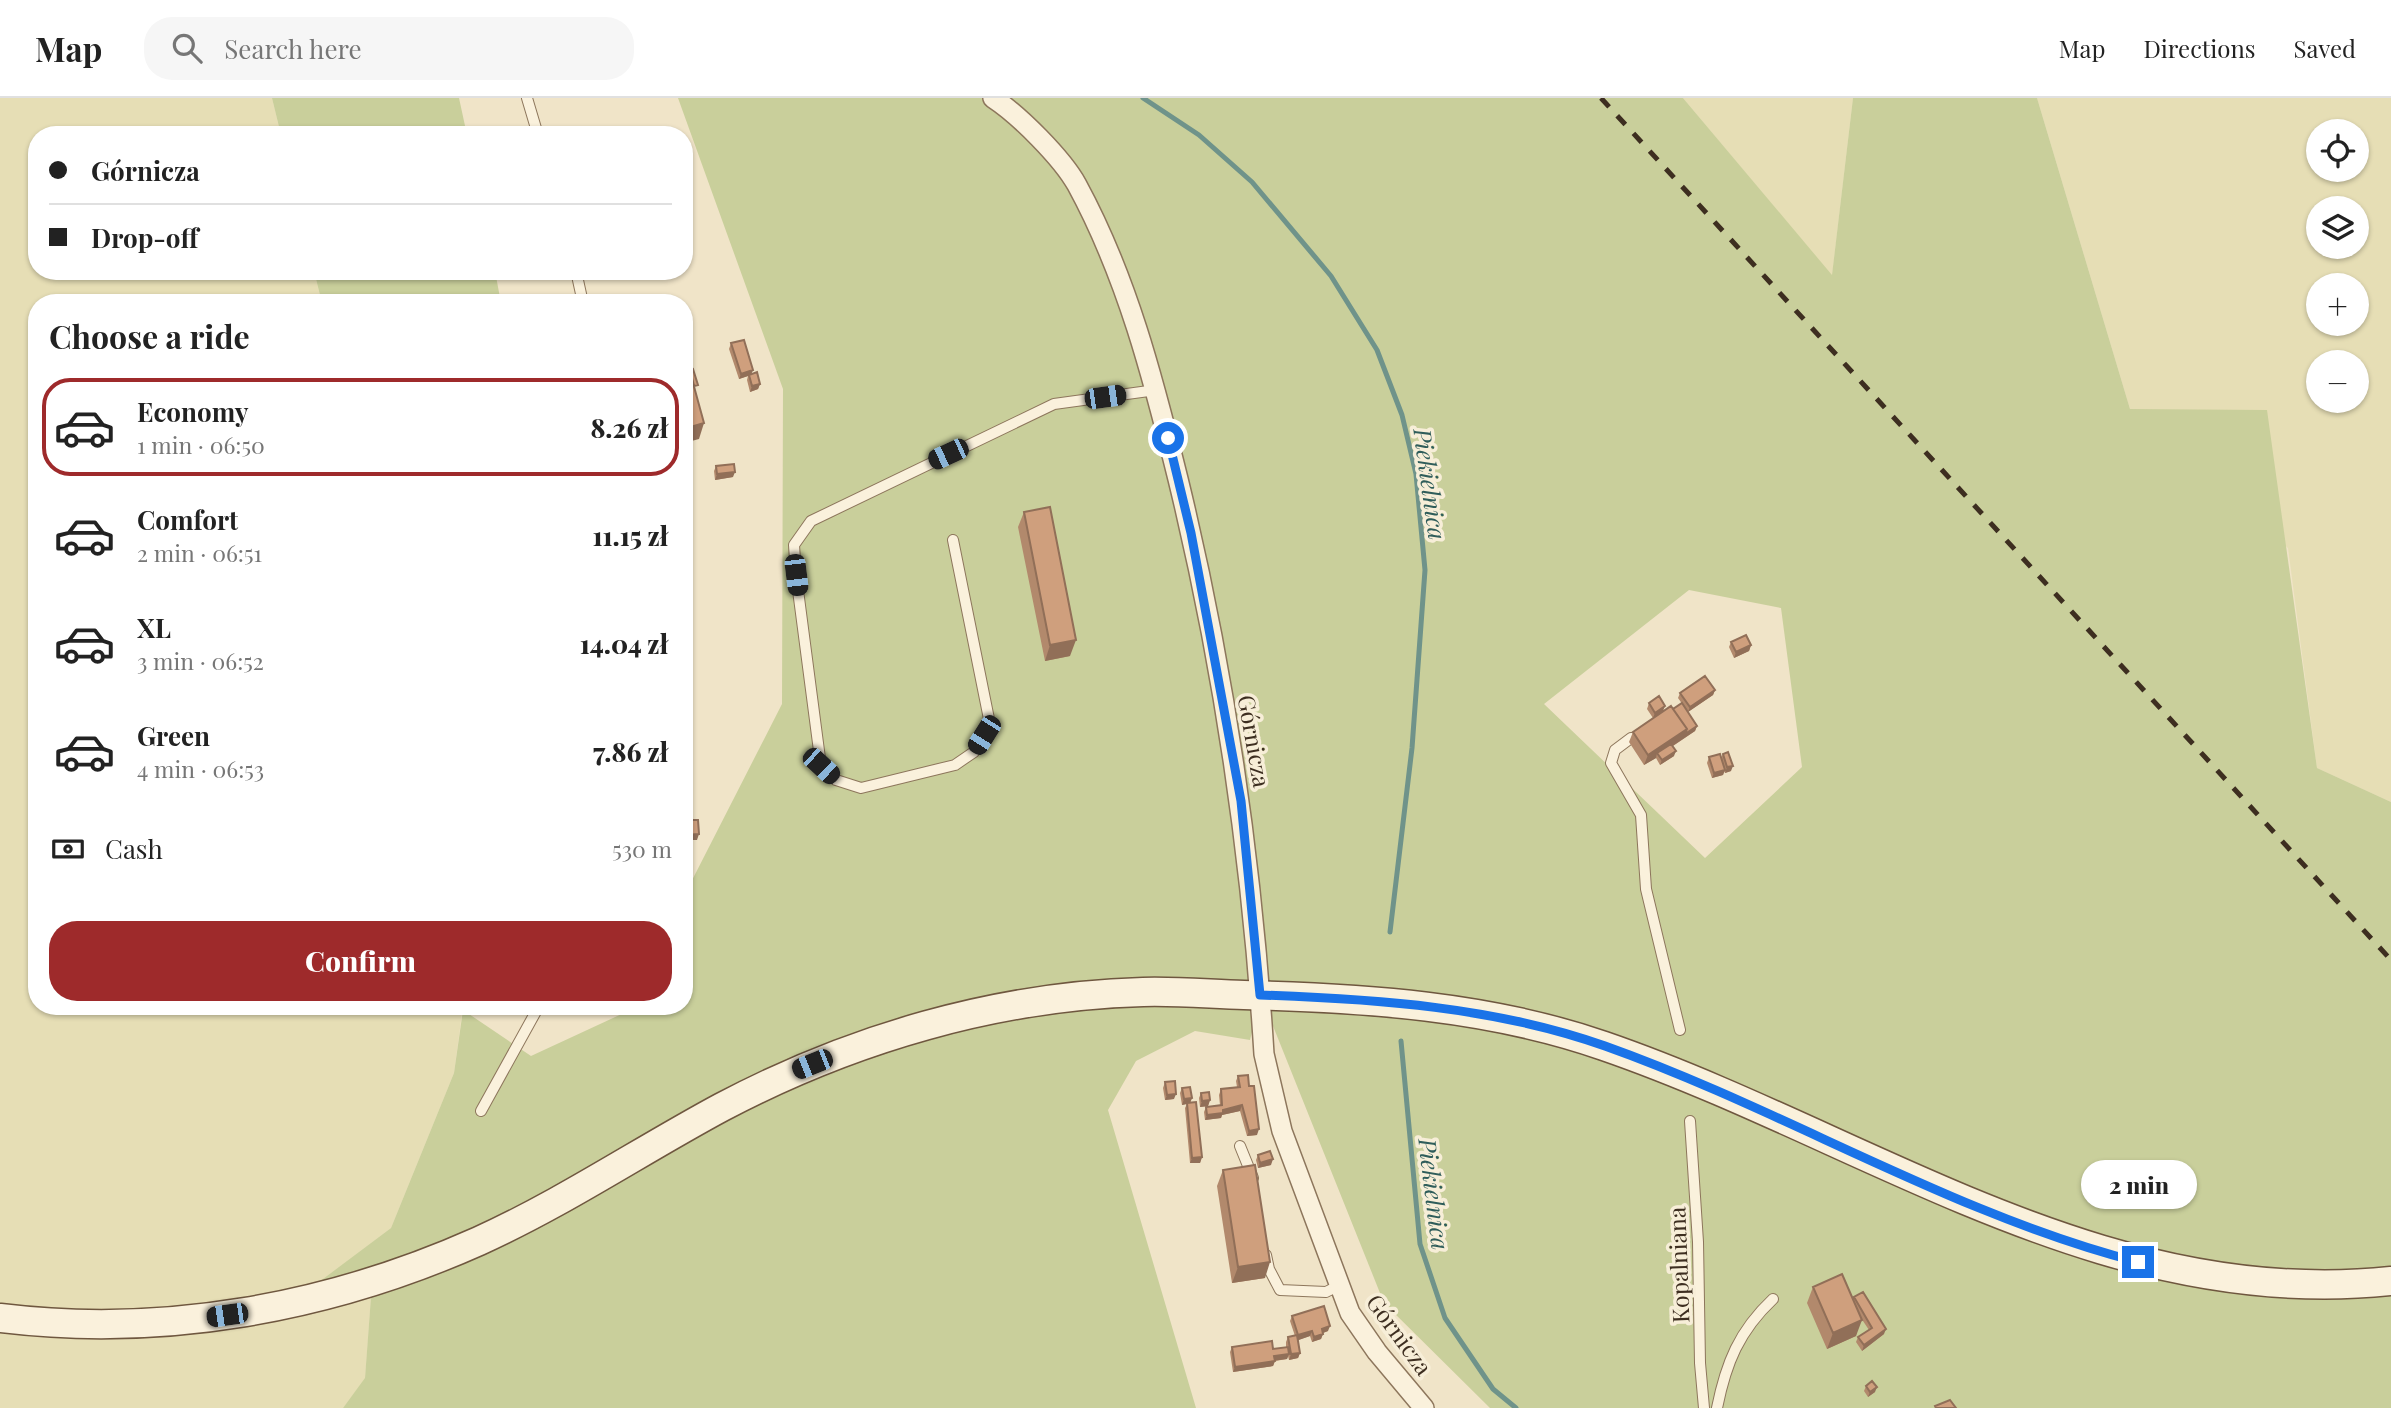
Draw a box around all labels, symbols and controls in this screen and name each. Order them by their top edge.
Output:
search box [144,17,634,80]
text: Map [35,26,102,70]
icon: search [168,29,206,67]
text: Search here [224,31,362,66]
text: Map [2059,32,2105,64]
text: Directions [2143,32,2256,64]
text: Saved [2294,32,2356,64]
map controls [2306,119,2369,413]
button: locate [2306,119,2369,182]
text: Górnicza [91,153,200,188]
button: layers [2306,196,2369,259]
text: Drop-off [91,220,198,255]
button: + [2306,273,2369,336]
text: Choose a ride [49,314,250,357]
button: − [2306,350,2369,413]
car [1083,384,1128,410]
text: Economy [137,394,248,429]
icon: car [53,396,116,459]
text: 8.26 zł [590,410,668,445]
route start [1152,422,1184,454]
water label: Piekielnica [1407,425,1455,542]
text: 1 min · 06:50 [137,429,265,460]
car [925,436,972,472]
text: Comfort [137,502,238,537]
icon: car [53,504,116,567]
text: 11.15 zł [592,518,668,553]
text: 2 min · 06:51 [137,537,262,568]
car [784,553,809,597]
text: XL [137,610,171,645]
icon: car [53,612,116,675]
text: 14.04 zł [580,626,668,661]
text: 3 min · 06:52 [137,645,264,676]
street label: Górnicza [1232,692,1278,790]
car [964,712,1005,758]
text: Green [137,718,210,753]
icon: car [53,720,116,783]
text: 7.86 zł [593,734,668,769]
car [799,744,844,788]
text: 4 min · 06:53 [137,753,264,784]
icon: cash [49,830,87,868]
text: Cash [105,831,163,866]
text: 530 m [612,833,672,864]
button: Confirm [49,921,672,1001]
car [789,1046,836,1082]
water label: Piekielnica [1412,1135,1458,1252]
callout: 2 min [2080,1160,2196,1210]
text: 2 min [2109,1169,2169,1200]
street label: Kopalniana [1660,1206,1696,1324]
route end [2122,1246,2154,1278]
street label: Górnicza [1360,1287,1440,1381]
car [205,1302,250,1328]

